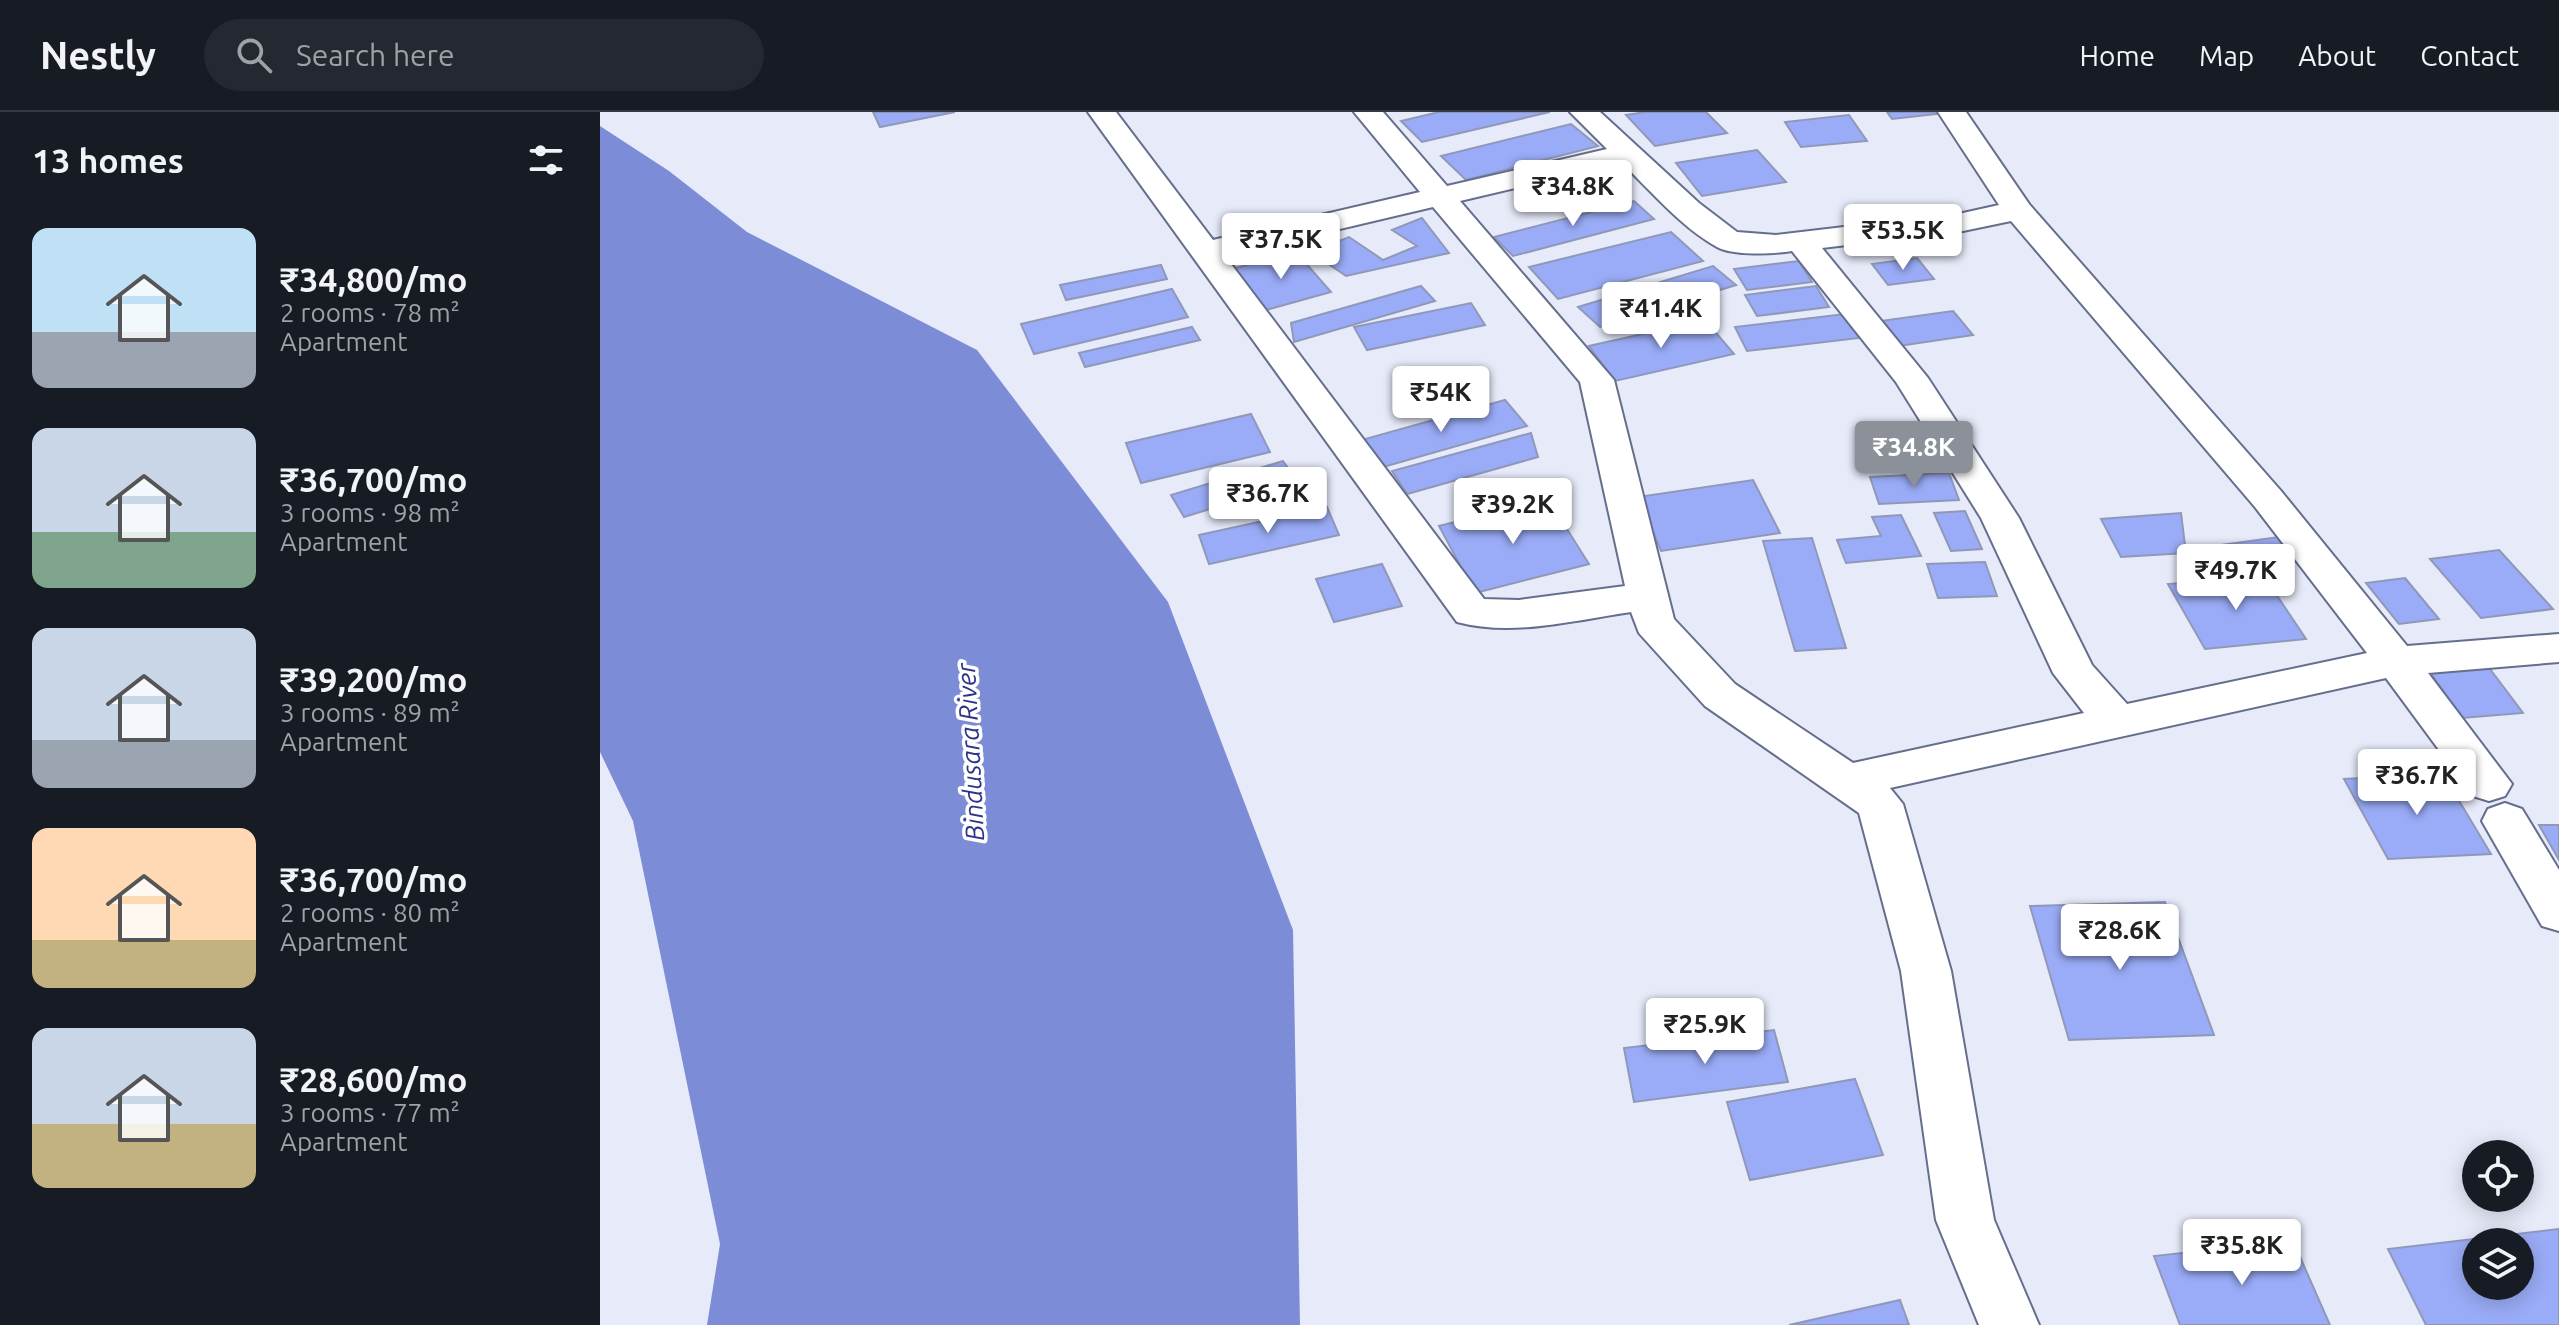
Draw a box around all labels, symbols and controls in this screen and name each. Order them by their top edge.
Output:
search box [204,19,764,91]
icon: search [232,33,276,77]
text: Nestly [40,34,156,76]
text: Search here [296,38,455,72]
text: Home [2080,40,2155,71]
text: Map [2199,40,2254,71]
text: About [2298,40,2376,71]
text: Contact [2420,40,2519,71]
icon: filters [524,138,568,182]
text: 13 homes [32,141,184,179]
pin: ₹34.8K [1508,160,1638,228]
text: ₹34.8K [1532,171,1614,200]
pin: ₹53.5K [1838,204,1968,272]
pin: ₹37.5K [1216,213,1346,281]
text: ₹53.5K [1862,215,1944,244]
text: ₹37.5K [1240,224,1322,253]
icon: home [96,260,192,356]
text: ₹34,800/mo [280,260,467,298]
pin: ₹41.4K [1596,282,1726,350]
text: ₹41.4K [1620,293,1702,322]
text: 2 rooms · 78 m² [280,298,460,327]
text: Apartment [280,327,407,356]
pin: ₹54K [1394,366,1488,434]
text: ₹54K [1410,377,1472,406]
pin: ₹34.8K [1849,421,1979,489]
text: ₹34.8K [1873,432,1955,461]
icon: home [96,460,192,556]
text: ₹36,700/mo [280,460,467,498]
pin: ₹36.7K [1203,467,1333,535]
text: ₹36.7K [1227,478,1309,507]
pin: ₹39.2K [1448,478,1578,546]
text: ₹39.2K [1472,489,1554,518]
text: 3 rooms · 98 m² [280,498,460,527]
text: Apartment [280,527,407,556]
pin: ₹49.7K [2171,544,2301,612]
text: ₹49.7K [2195,555,2277,584]
icon: home [96,660,192,756]
text: ₹39,200/mo [280,660,467,698]
water label: Bindusara River [951,661,989,842]
text: 3 rooms · 89 m² [280,698,460,727]
text: Apartment [280,727,407,756]
pin: ₹36.7K [2352,749,2482,817]
text: ₹36.7K [2376,760,2458,789]
icon: home [96,860,192,956]
text: ₹36,700/mo [280,860,467,898]
text: 2 rooms · 80 m² [280,898,460,927]
pin: ₹28.6K [2055,904,2185,972]
text: ₹28.6K [2079,915,2161,944]
text: Apartment [280,927,407,956]
pin: ₹25.9K [1640,998,1770,1066]
text: ₹25.9K [1664,1009,1746,1038]
icon: home [96,1060,192,1156]
text: ₹28,600/mo [280,1060,467,1098]
text: 3 rooms · 77 m² [280,1098,460,1127]
text: Apartment [280,1127,407,1156]
map controls [2462,1140,2534,1300]
button: locate [2462,1140,2534,1212]
pin: ₹35.8K [2177,1219,2307,1287]
button: layers [2462,1228,2534,1300]
text: ₹35.8K [2201,1230,2283,1259]

